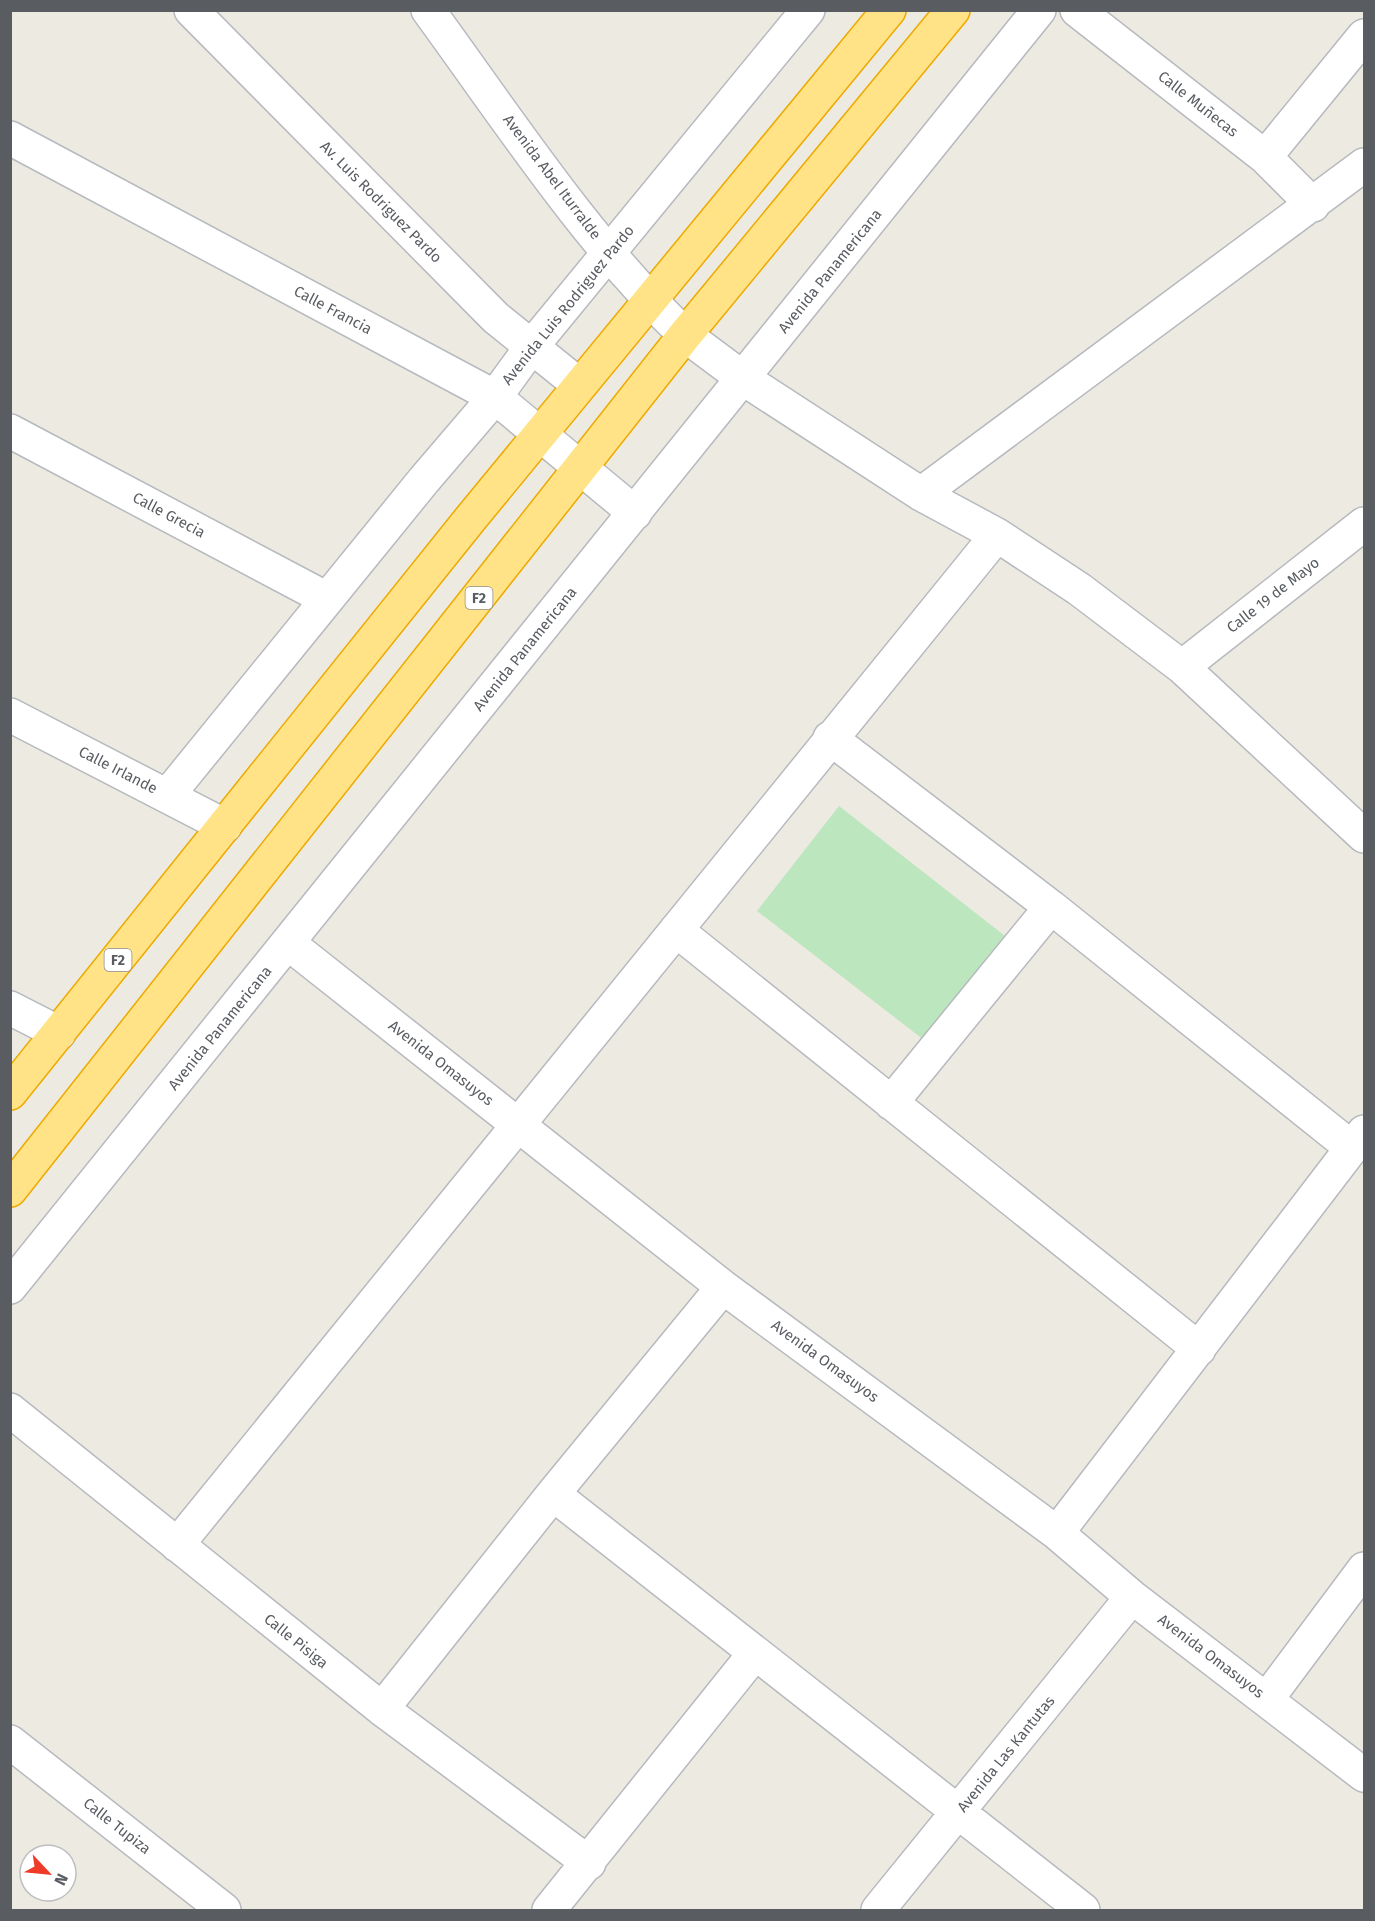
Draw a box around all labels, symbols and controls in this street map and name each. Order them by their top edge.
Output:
street label: Calle Muñecas [1154,67,1242,141]
street label: Avenida Abel Iturralde [499,111,605,243]
street label: Av. Luis Rodriguez Pardo [316,137,446,267]
street label: Avenida Panamericana [774,205,886,337]
street label: Avenida Luis Rodriguez Pardo [498,222,638,388]
street label: Calle Francia [291,282,375,338]
street label: Calle Grecia [130,488,208,542]
street label: Calle 19 de Mayo [1223,553,1323,637]
street label: Avenida Panamericana [469,583,581,715]
road number: F2 [466,587,492,609]
street label: Calle Irlande [76,743,160,797]
road number: F2 [104,949,132,971]
street label: Avenida Panamericana [164,962,276,1094]
street label: Avenida Omasuyos [385,1016,497,1110]
street label: Avenida Omasuyos [768,1316,882,1406]
street label: Calle Pisiga [260,1610,332,1672]
street label: Avenida Omasuyos [1154,1610,1268,1702]
street label: Avenida Las Kantutas [953,1692,1059,1816]
street label: Calle Tupiza [80,1794,154,1858]
north arrow [18,1843,78,1903]
text: N [50,1870,72,1888]

